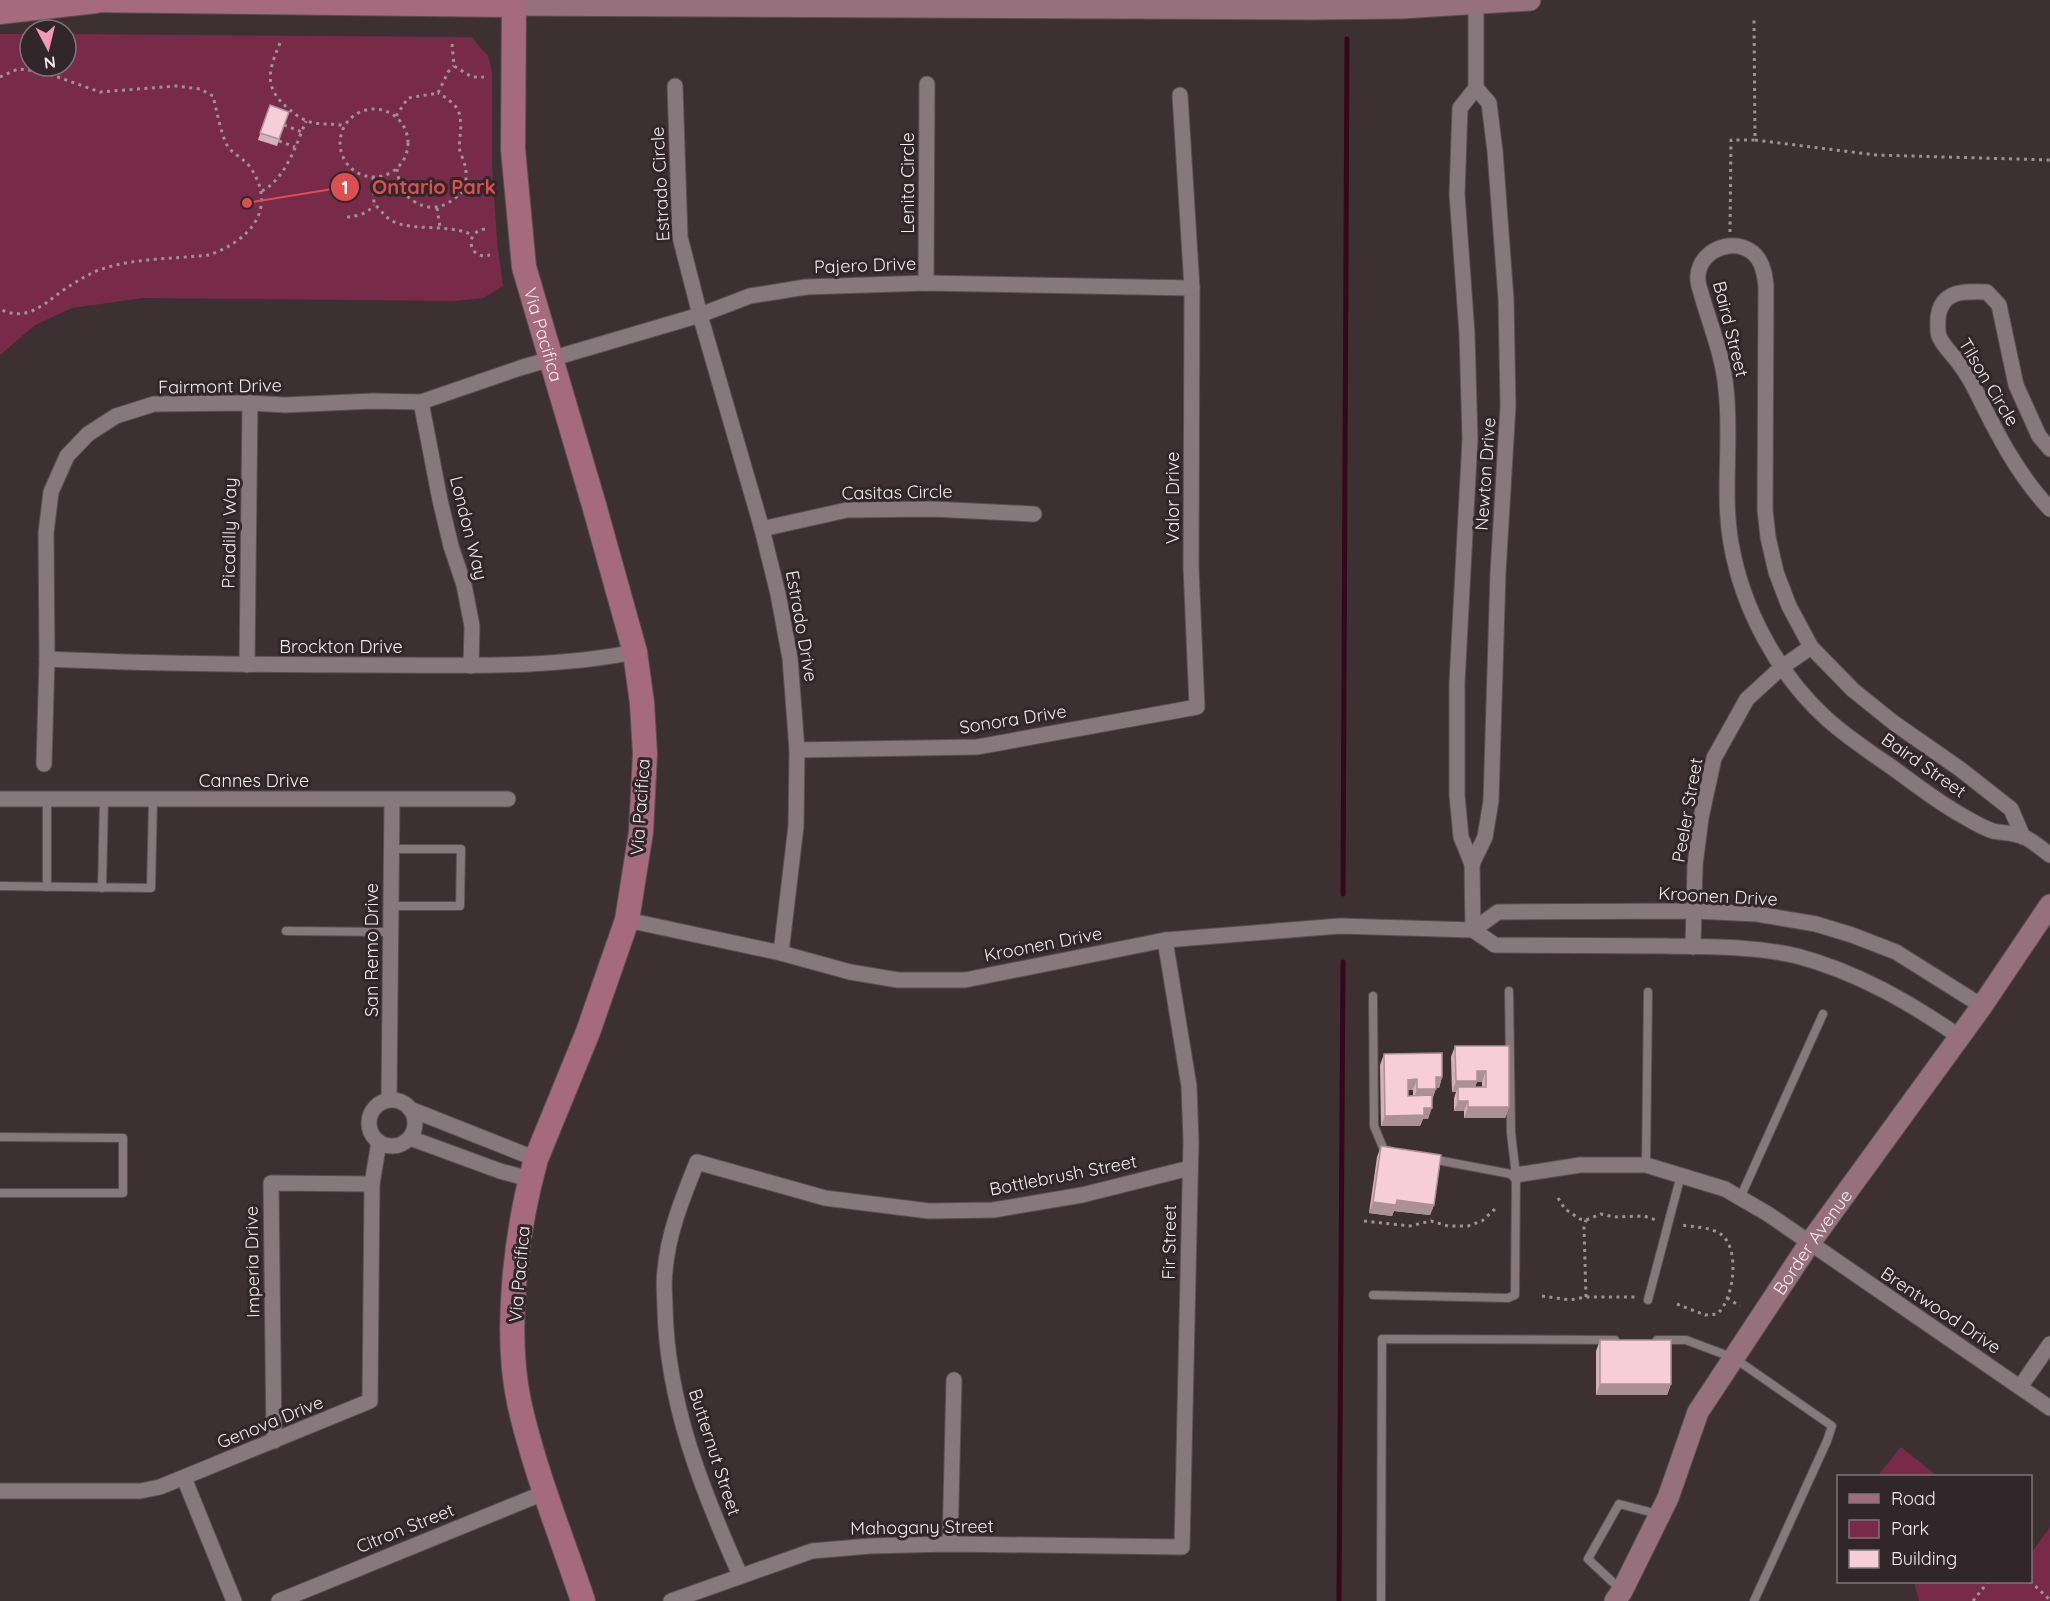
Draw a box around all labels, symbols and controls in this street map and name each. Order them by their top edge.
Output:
north arrow [18,18,78,78]
text: N [43,52,57,74]
street label: Estrado Circle [646,126,674,242]
street label: Lenita Circle [896,132,919,234]
callout: Ontario Park [330,168,507,206]
text: Ontario Park [372,174,496,199]
text: 1 [341,176,349,199]
street label: Pajero Drive [814,252,916,278]
street label: Baird Street [1708,279,1754,379]
street label: Via Pacifica [519,285,569,384]
street label: Tilson Circle [1954,334,2024,430]
street label: Fairmont Drive [158,373,282,399]
street label: Newton Drive [1470,417,1500,531]
street label: Valor Drive [1161,452,1184,544]
street label: London Way [445,474,493,582]
street label: Picadilly Way [217,477,241,589]
street label: Casitas Circle [841,480,953,504]
street label: Estrado Drive [781,569,823,683]
street label: Brockton Drive [279,635,403,658]
street label: Sonora Drive [958,699,1068,739]
street label: Baird Street [1877,727,1971,803]
street label: Peeler Street [1666,756,1708,864]
street label: Via Pacifica [625,758,655,856]
street label: Cannes Drive [199,769,309,792]
street label: Kroonen Drive [1658,881,1778,911]
street label: San Remo Drive [360,883,383,1017]
street label: Kroonen Drive [982,921,1104,967]
street label: Bottlebrush Street [987,1149,1139,1201]
street label: Border Avenue [1767,1184,1857,1299]
street label: Fir Street [1157,1204,1181,1280]
street label: Imperia Drive [240,1206,264,1318]
street label: Via Pacifica [503,1225,535,1323]
street label: Brentwood Drive [1877,1261,2005,1359]
street label: Butternut Street [684,1386,746,1518]
street label: Genova Drive [214,1390,326,1454]
legend [1837,1475,2032,1583]
text: Road [1891,1487,1936,1510]
street label: Citron Street [353,1498,457,1558]
street label: Mahogany Street [850,1514,994,1540]
text: Park [1891,1517,1929,1540]
text: Building [1891,1547,1957,1570]

